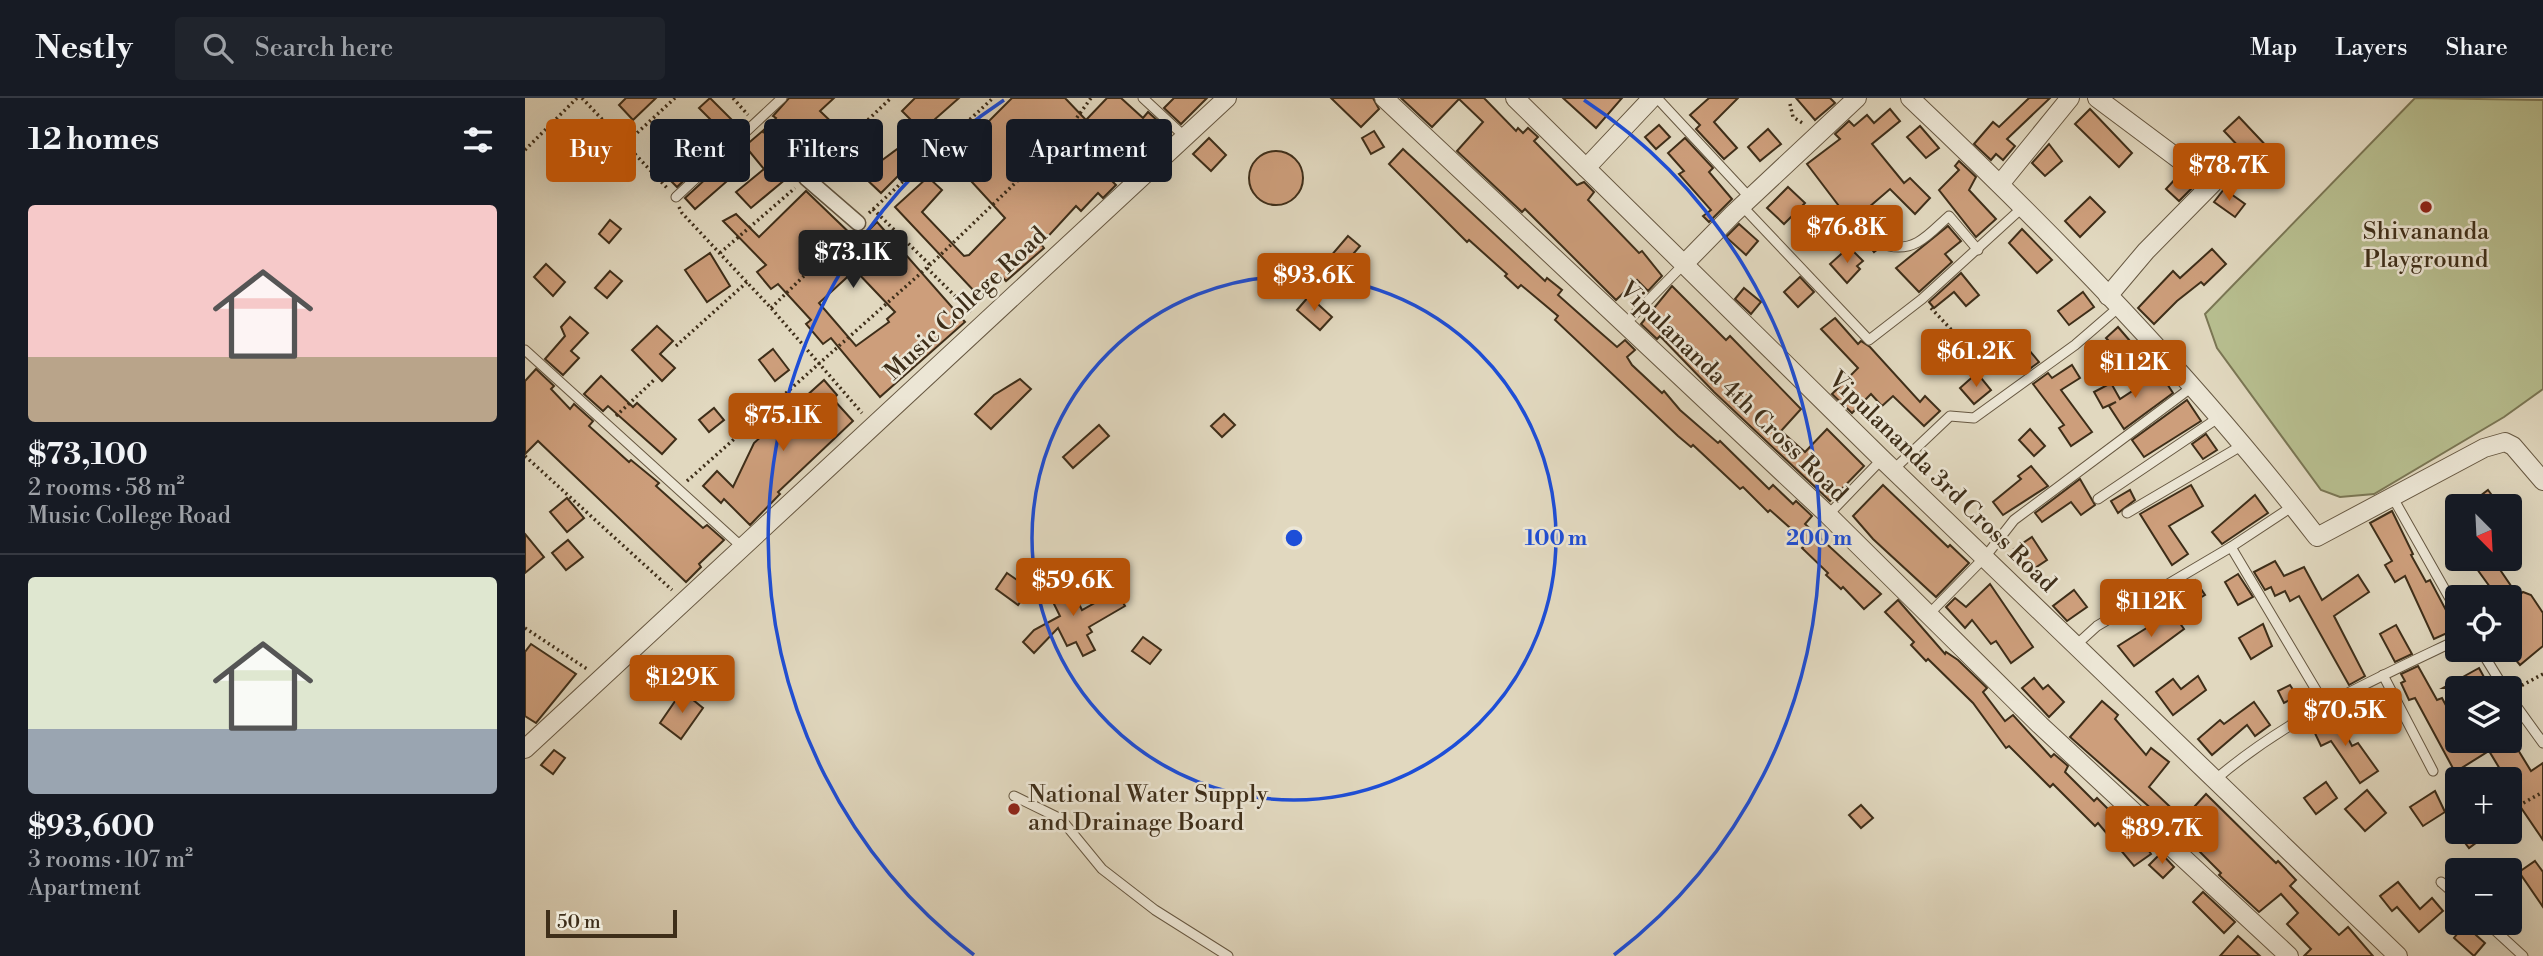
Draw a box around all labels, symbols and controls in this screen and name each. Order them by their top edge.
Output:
search box [175,17,665,80]
text: Nestly [35,28,133,69]
icon: search [199,29,237,67]
text: Search here [255,32,393,64]
text: Map [2250,33,2297,63]
text: Layers [2335,33,2407,63]
text: Share [2445,33,2508,63]
chip: Buy [546,119,636,182]
chip: Rent [650,119,750,182]
chip: Filters [764,119,883,182]
chip: New [897,119,992,182]
chip: Apartment [1006,119,1172,182]
text: 12 homes [28,121,159,159]
icon: filters [459,121,497,159]
pin: $78.7K [2172,144,2286,203]
text: $78.7K [2189,152,2269,180]
marker: Shivananda Playground [2418,199,2434,215]
pin: $76.8K [1790,206,1904,265]
text: $76.8K [1807,214,1887,242]
place label: Shivananda Playground [2363,217,2490,275]
street label: Music College Road [878,221,1054,387]
pin: $73.1K [796,230,910,290]
text: $73.1K [815,239,891,267]
icon: home [200,251,326,377]
pin: $93.6K [1257,254,1371,313]
text: $93.6K [1273,262,1355,290]
street label: Vipulananda 4th Cross Road [1612,274,1854,509]
pin: $61.2K [1919,330,2033,389]
text: $61.2K [1937,338,2015,366]
pin: $112K [2086,341,2184,400]
text: $112K [2100,349,2170,377]
street label: Vipulananda 3rd Cross Road [1821,364,2063,599]
pin: $75.1K [726,394,840,453]
text: $75.1K [744,402,822,430]
text: $73,100 [28,436,148,474]
text: 2 rooms · 58 m² [28,474,185,502]
north arrow [2445,494,2522,570]
map controls [2445,494,2522,935]
text: Music College Road [28,502,231,530]
centre of rings [1282,526,1306,550]
text: 100 m [1525,526,1587,552]
text: 200 m [1786,526,1852,552]
pin: $59.6K [1016,559,1130,618]
text: $59.6K [1032,567,1114,595]
pin: $112K [2102,580,2200,639]
button: locate [2445,585,2522,662]
text: $112K [2116,588,2186,616]
icon: home [200,623,326,749]
pin: $129K [633,656,731,715]
text: $129K [646,664,718,692]
button: layers [2445,676,2522,753]
pin: $70.5K [2288,688,2402,748]
text: $70.5K [2304,697,2386,725]
button: + [2445,767,2522,844]
place label: National Water Supply and Drainage Board [1028,780,1269,838]
marker: National Water Supply and Drainage Board [1006,801,1022,817]
pin: $89.7K [2105,806,2219,866]
text: $93,600 [28,808,155,846]
text: $89.7K [2121,815,2203,843]
text: 3 rooms · 107 m² [28,846,193,874]
button: − [2445,858,2522,935]
text: Apartment [28,874,141,902]
scale bar [546,907,677,939]
text: 50 m [557,910,601,934]

